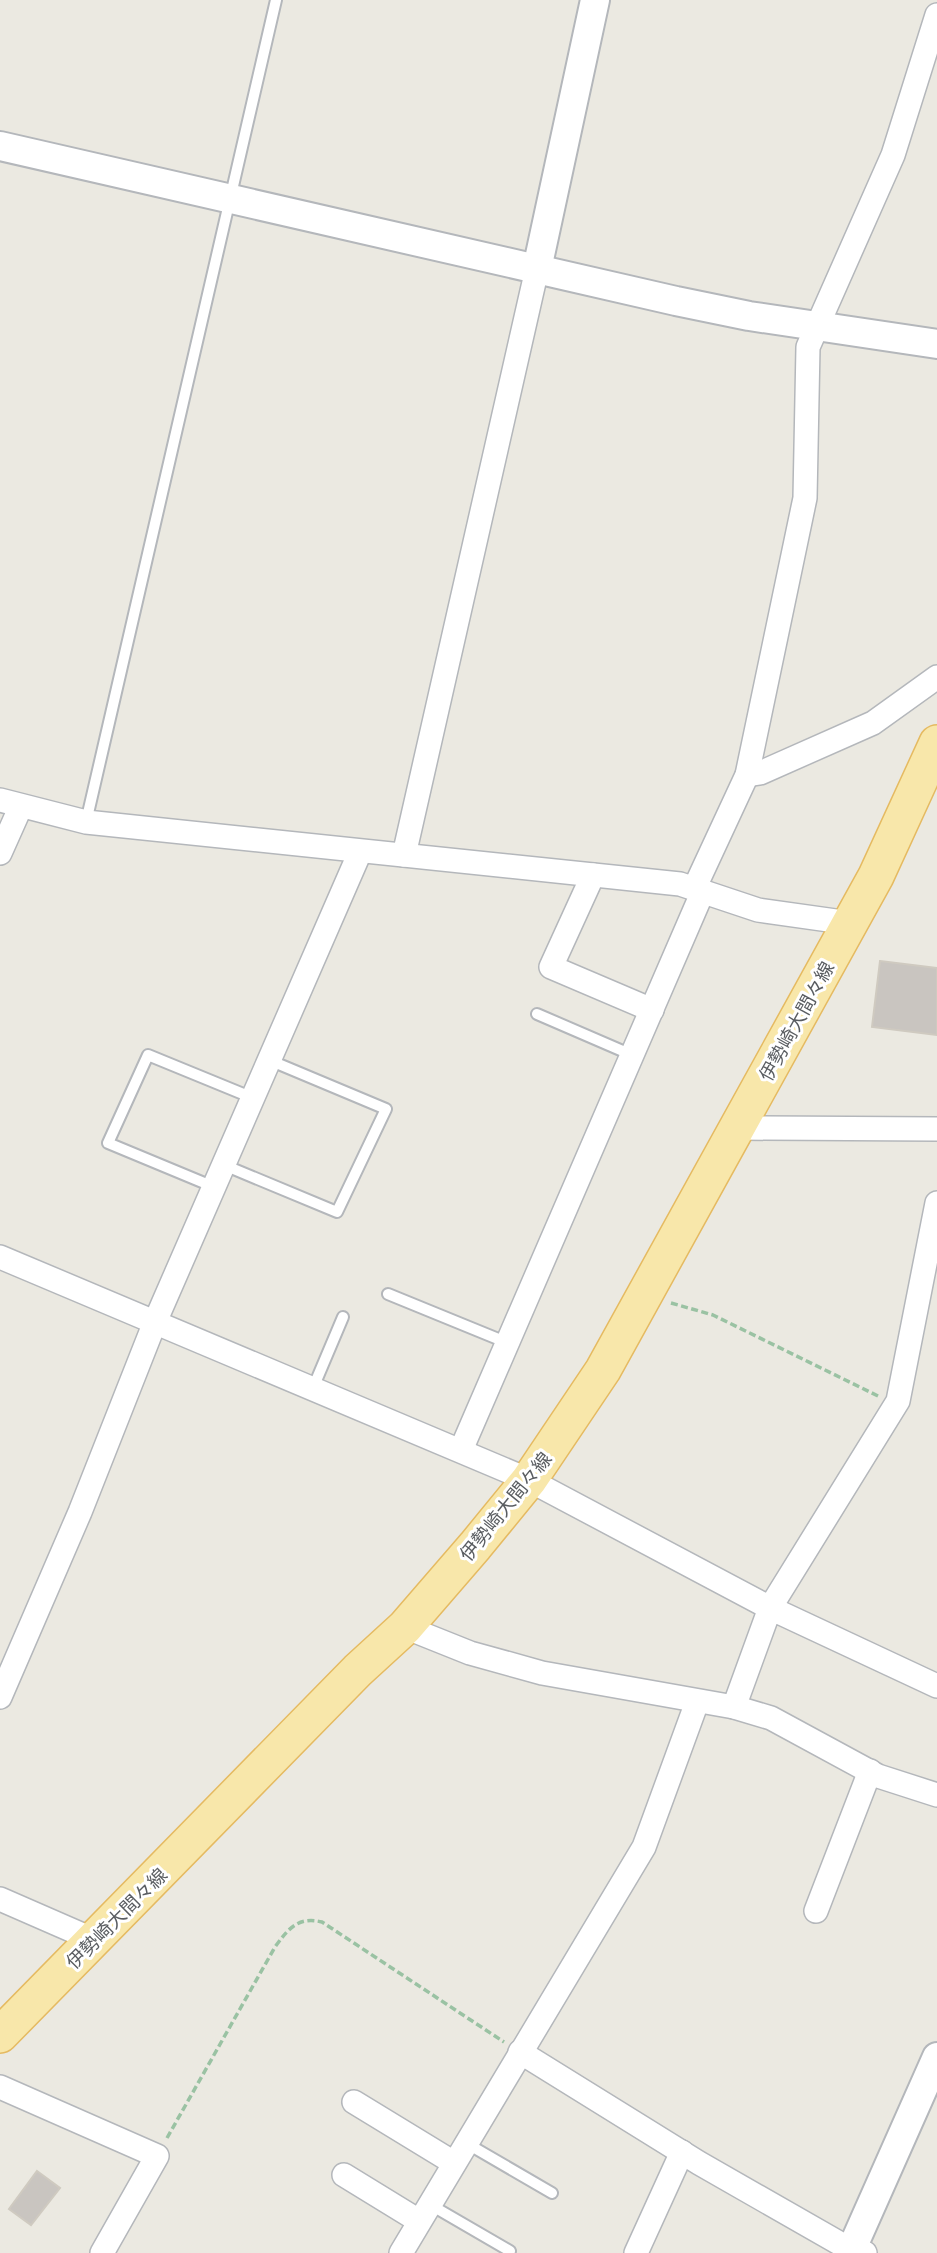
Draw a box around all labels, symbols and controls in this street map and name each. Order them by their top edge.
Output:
street label: 伊勢崎大間々線 [754,957,838,1085]
street label: 伊勢崎大間々線 [454,1447,556,1565]
street label: 伊勢崎大間々線 [61,1863,171,1973]

